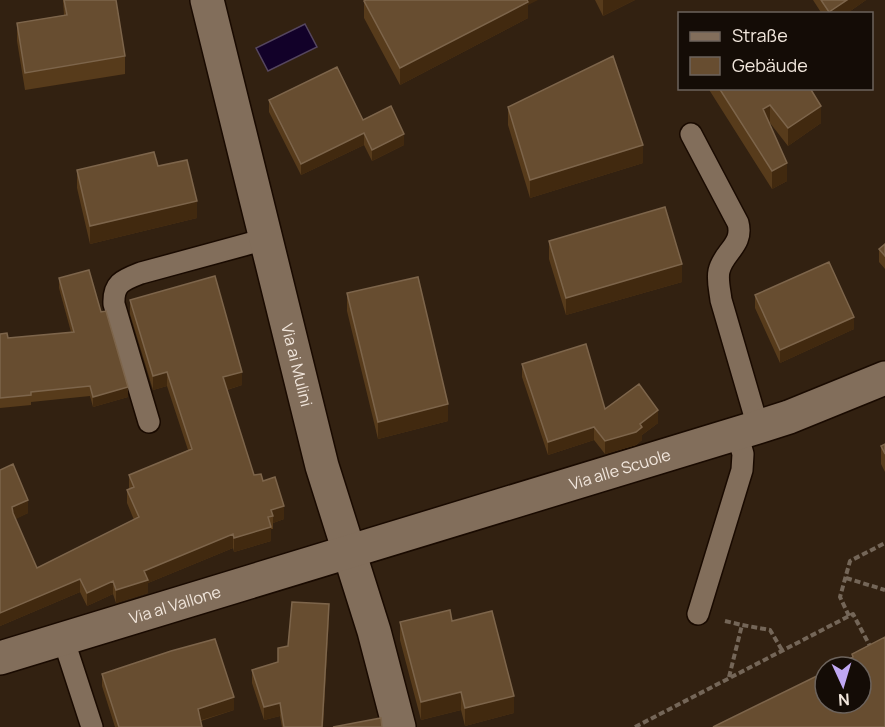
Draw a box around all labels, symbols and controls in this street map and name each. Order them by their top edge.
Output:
legend [678,12,873,90]
text: Straße [732,23,788,47]
text: Gebäude [732,53,808,77]
street label: Via ai Mulini [276,321,318,409]
street label: Via alle Scuole [566,443,673,495]
street label: Via al Vallone [127,580,224,629]
north arrow [813,655,873,715]
text: N [838,689,851,711]

